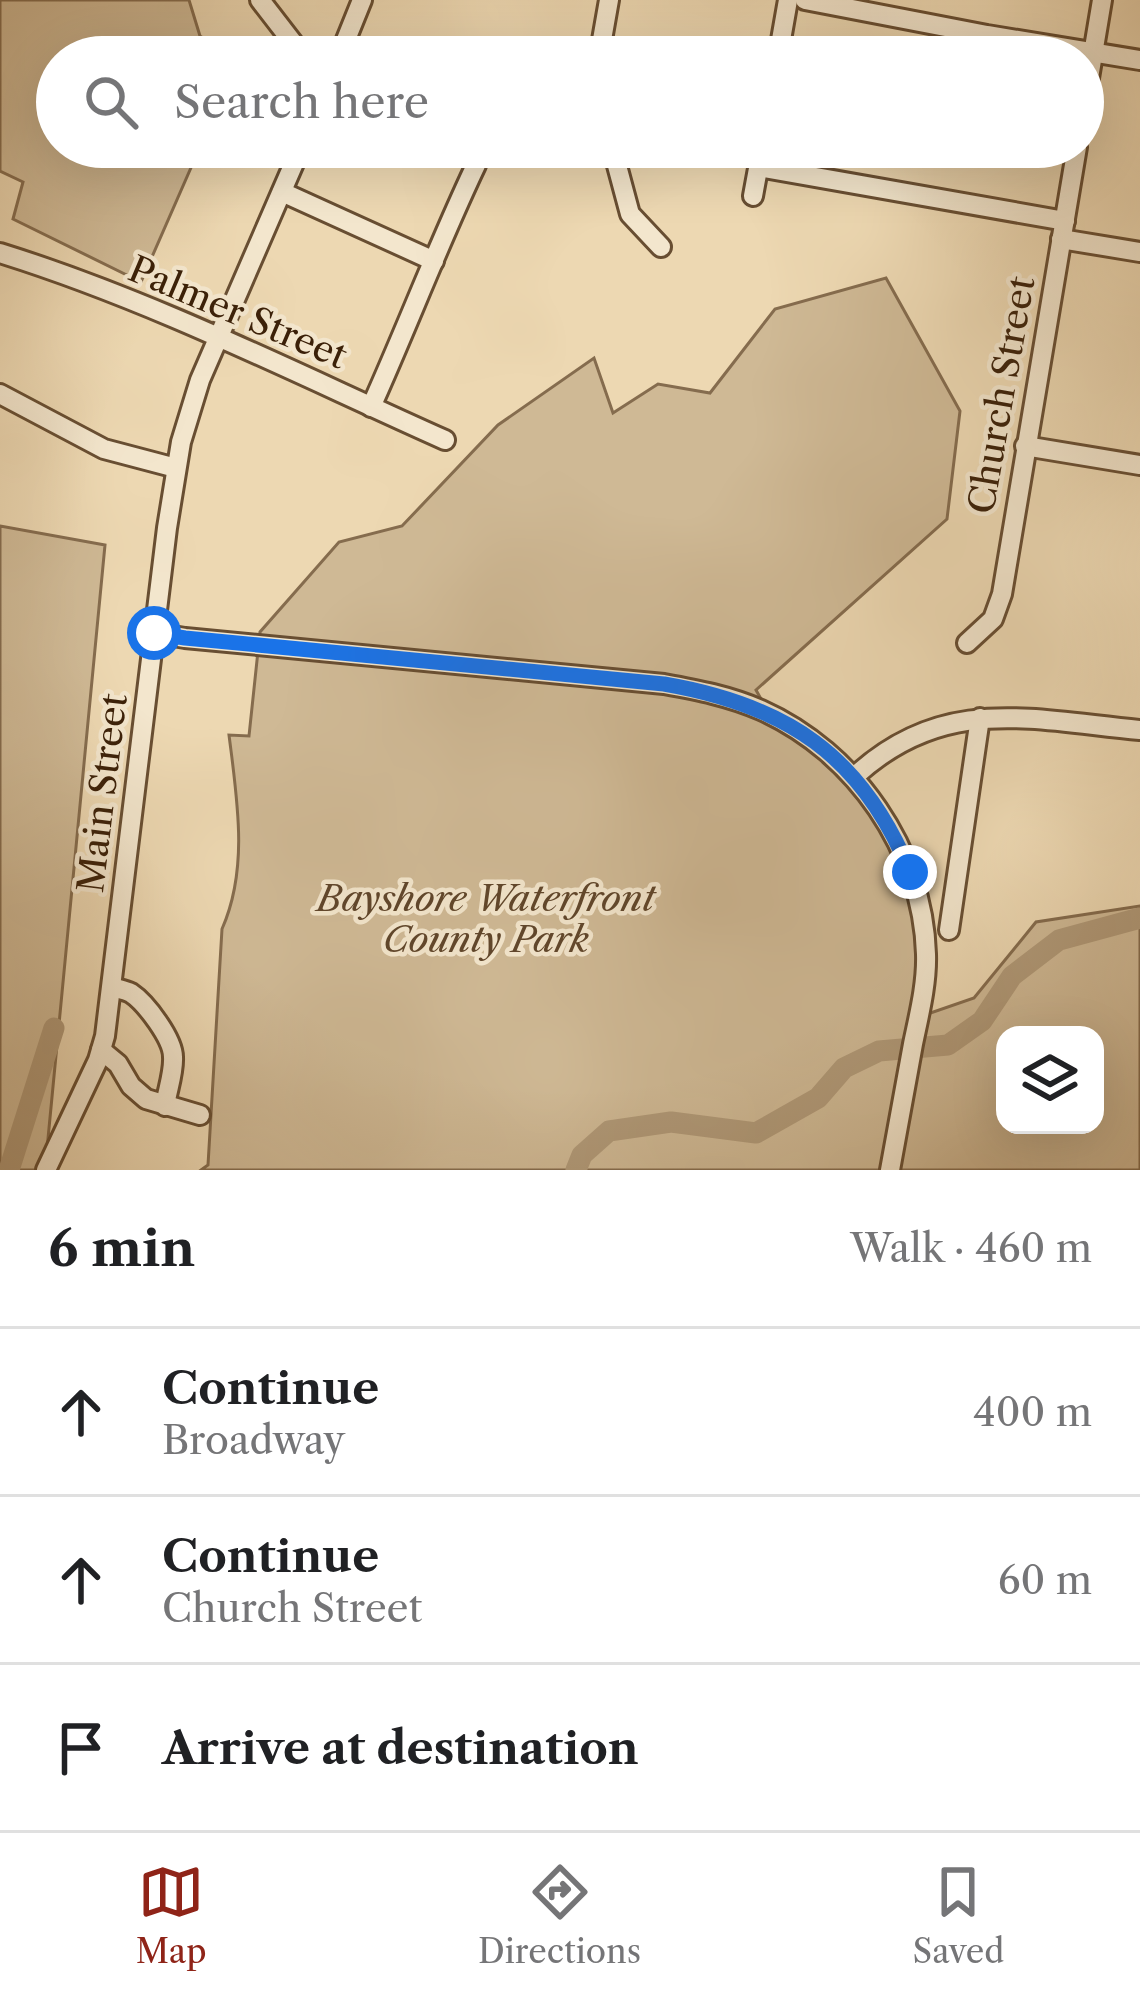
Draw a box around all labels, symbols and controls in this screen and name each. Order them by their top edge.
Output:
search box [36,36,1104,168]
icon: search [78,69,144,135]
text: Search here [174,74,429,130]
street label: Palmer Street [122,246,354,378]
street label: Church Street [958,273,1044,517]
route start [127,606,181,660]
street label: Main Street [68,691,136,895]
route end [883,845,937,899]
park label: Bayshore Waterfront County Park [314,876,658,961]
map controls [996,1026,1104,1134]
button: layers [996,1026,1104,1134]
text: 6 min [48,1217,195,1279]
text: Walk · 460 m [850,1224,1092,1272]
text: Continue [162,1360,379,1416]
icon: ahead [48,1379,114,1445]
text: 400 m [973,1388,1092,1436]
text: Broadway [162,1416,345,1464]
text: Continue [162,1528,379,1584]
icon: ahead [48,1547,114,1613]
text: 60 m [998,1556,1092,1604]
text: Church Street [162,1584,422,1632]
icon: arrive [48,1715,114,1781]
text: Arrive at destination [162,1720,639,1776]
tab: Map [136,1859,207,1972]
tab: Directions [478,1859,641,1972]
tab: Saved [913,1859,1004,1972]

